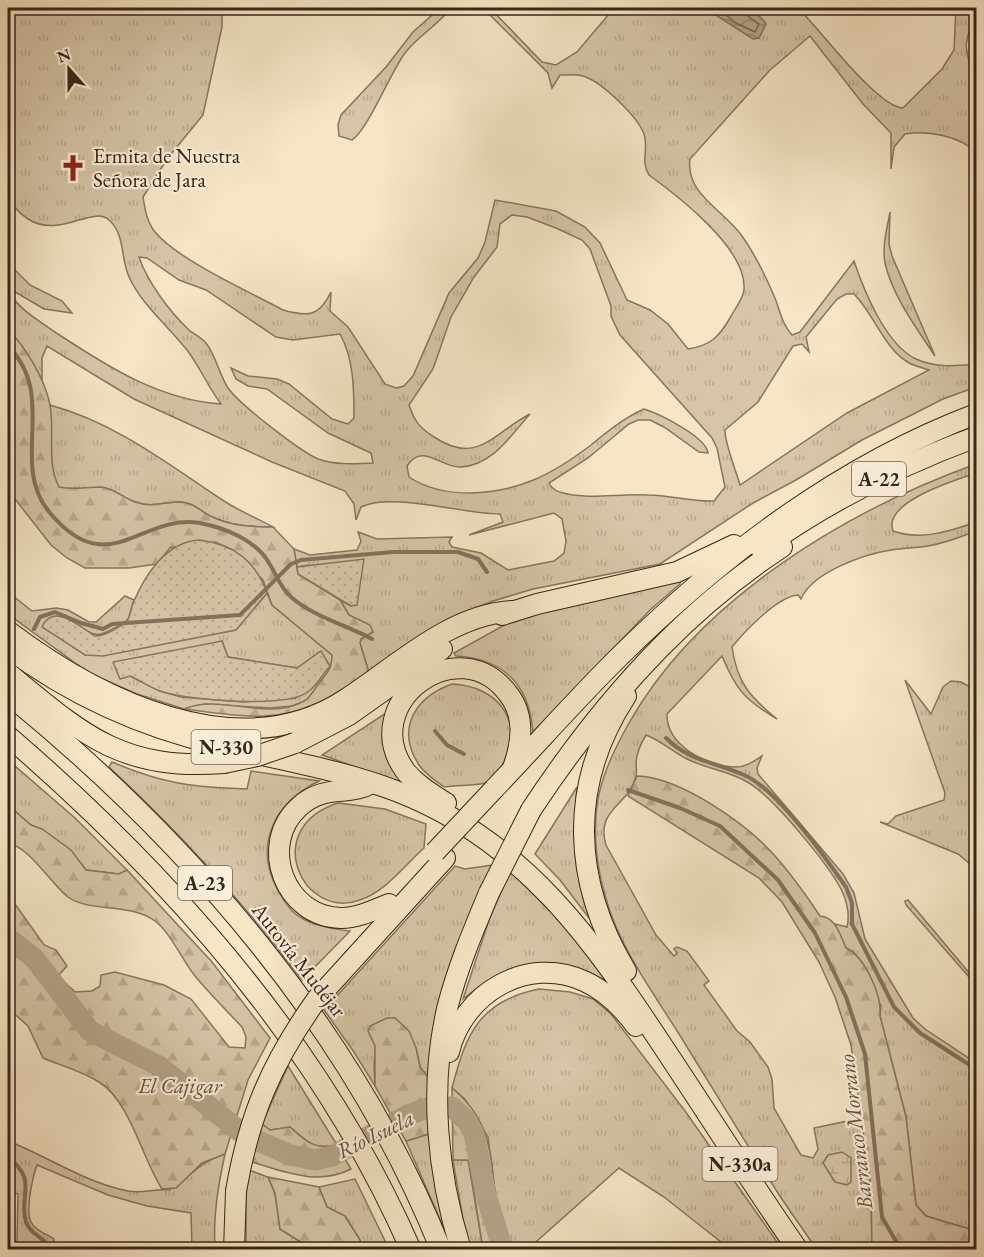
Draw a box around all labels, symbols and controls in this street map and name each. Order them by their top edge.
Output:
north arrow [39,39,99,99]
text: N [54,43,74,68]
place label: Ermita de Nuestra Señora de Jara [93,142,241,193]
church icon: Ermita de Nuestra Señora de Jara [58,153,88,183]
road number: A-22 [852,462,906,496]
road number: N-330 [192,730,260,764]
road number: A-23 [178,866,232,900]
street label: Autovía Mudéjar [246,896,353,1022]
water label: Barranco Morrano [832,1053,880,1212]
park label: El Cajigar [137,1072,223,1099]
water label: Río Isuela [332,1103,419,1166]
road number: N-330a [702,1147,777,1181]

